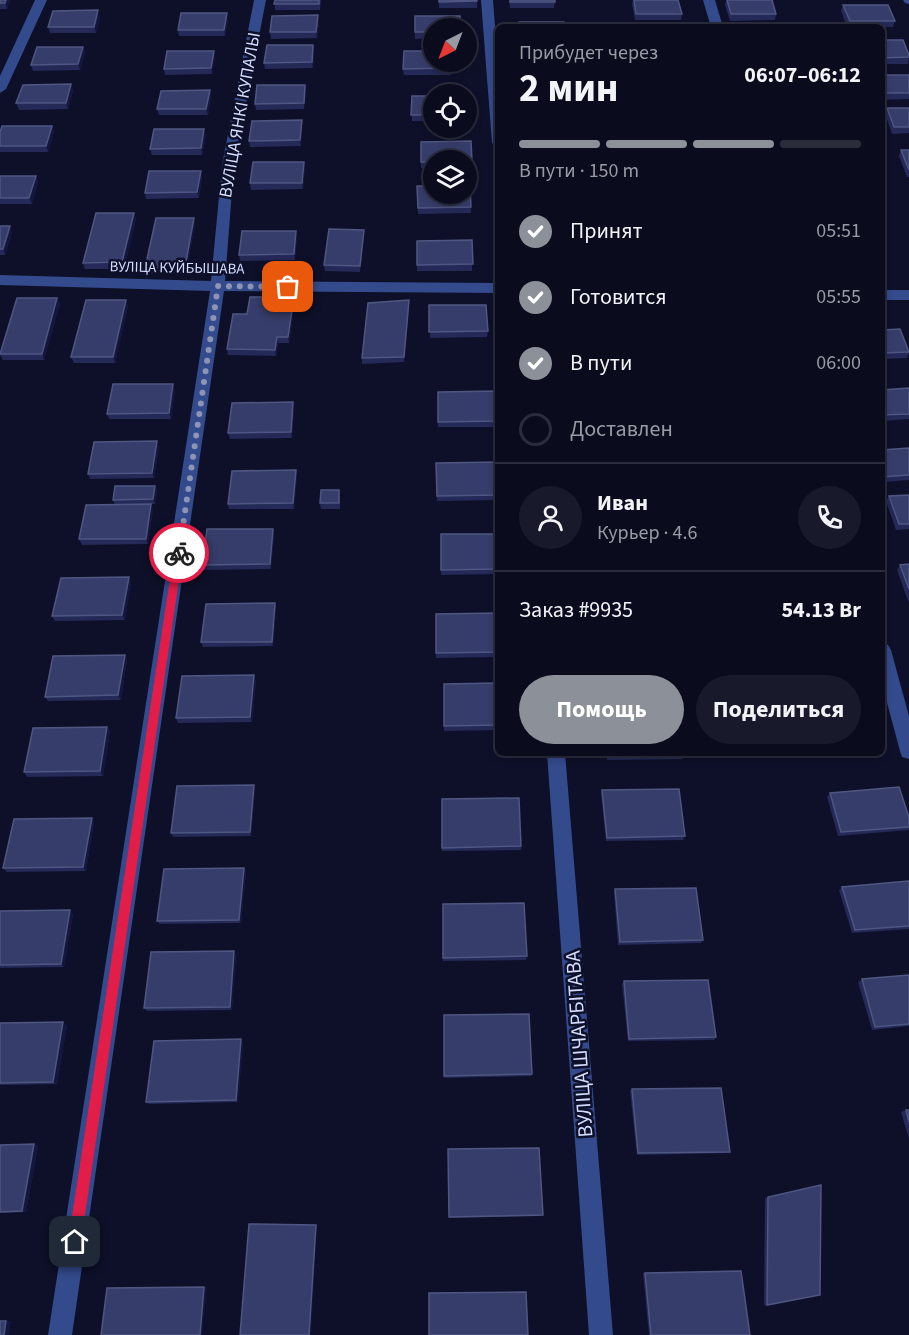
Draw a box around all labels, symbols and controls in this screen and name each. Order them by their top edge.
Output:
north arrow [423,18,477,72]
map controls [423,18,477,204]
street label: ВУЛІЦА ЯНКІ КУПАЛЫ [213,30,267,200]
text: Прибудет через [519,39,658,67]
text: 06:07–06:12 [744,59,861,91]
text: 2 мин [519,61,619,117]
button: locate [423,84,477,138]
button: layers [423,150,477,204]
text: В пути · 150 m [519,157,639,185]
icon: check [519,215,552,248]
text: Принят [570,215,643,247]
text: 05:51 [816,217,861,245]
street label: ВУЛІЦА КУЙБЫШАВА [109,256,245,280]
pin [262,261,313,312]
icon: bag [271,270,304,303]
icon: check [519,281,552,314]
text: Готовится [570,281,667,313]
text: 05:55 [816,283,861,311]
icon: check [519,347,552,380]
text: В пути [570,347,632,379]
text: 06:00 [816,349,861,377]
text: Доставлен [570,413,673,445]
button: person [519,486,582,549]
button: phone [798,486,861,549]
text: Иван [597,487,648,519]
text: Курьер · 4.6 [597,519,697,547]
courier [149,523,209,583]
icon: bike [163,537,196,570]
text: Заказ #9935 [519,594,633,626]
text: 54.13 Br [781,594,861,626]
button: Помощь [519,675,684,744]
button: Поделиться [696,675,861,744]
street label: ВУЛІЦА ШЧАРБІТАВА [557,949,600,1138]
pin [49,1216,100,1267]
icon: home [58,1225,91,1258]

